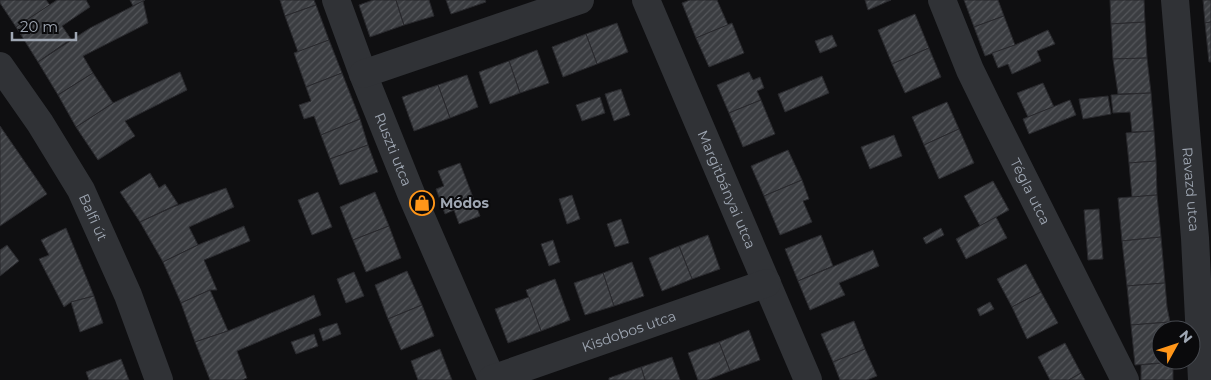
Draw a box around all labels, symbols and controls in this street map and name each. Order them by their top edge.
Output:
scale bar [12,10,76,42]
text: 20 m [20,17,58,36]
street label: Ruszti utca [370,110,416,189]
street label: Margitbányai utca [694,128,760,251]
street label: Ravazd utca [1178,146,1203,232]
street label: Tégla utca [1006,155,1055,228]
shop icon: Módos [409,190,435,216]
street label: Balfi út [75,191,112,244]
place label: Módos [440,194,489,212]
street label: Kisdobos utca [579,306,678,356]
north arrow [1151,320,1201,370]
text: N [1175,327,1196,347]

